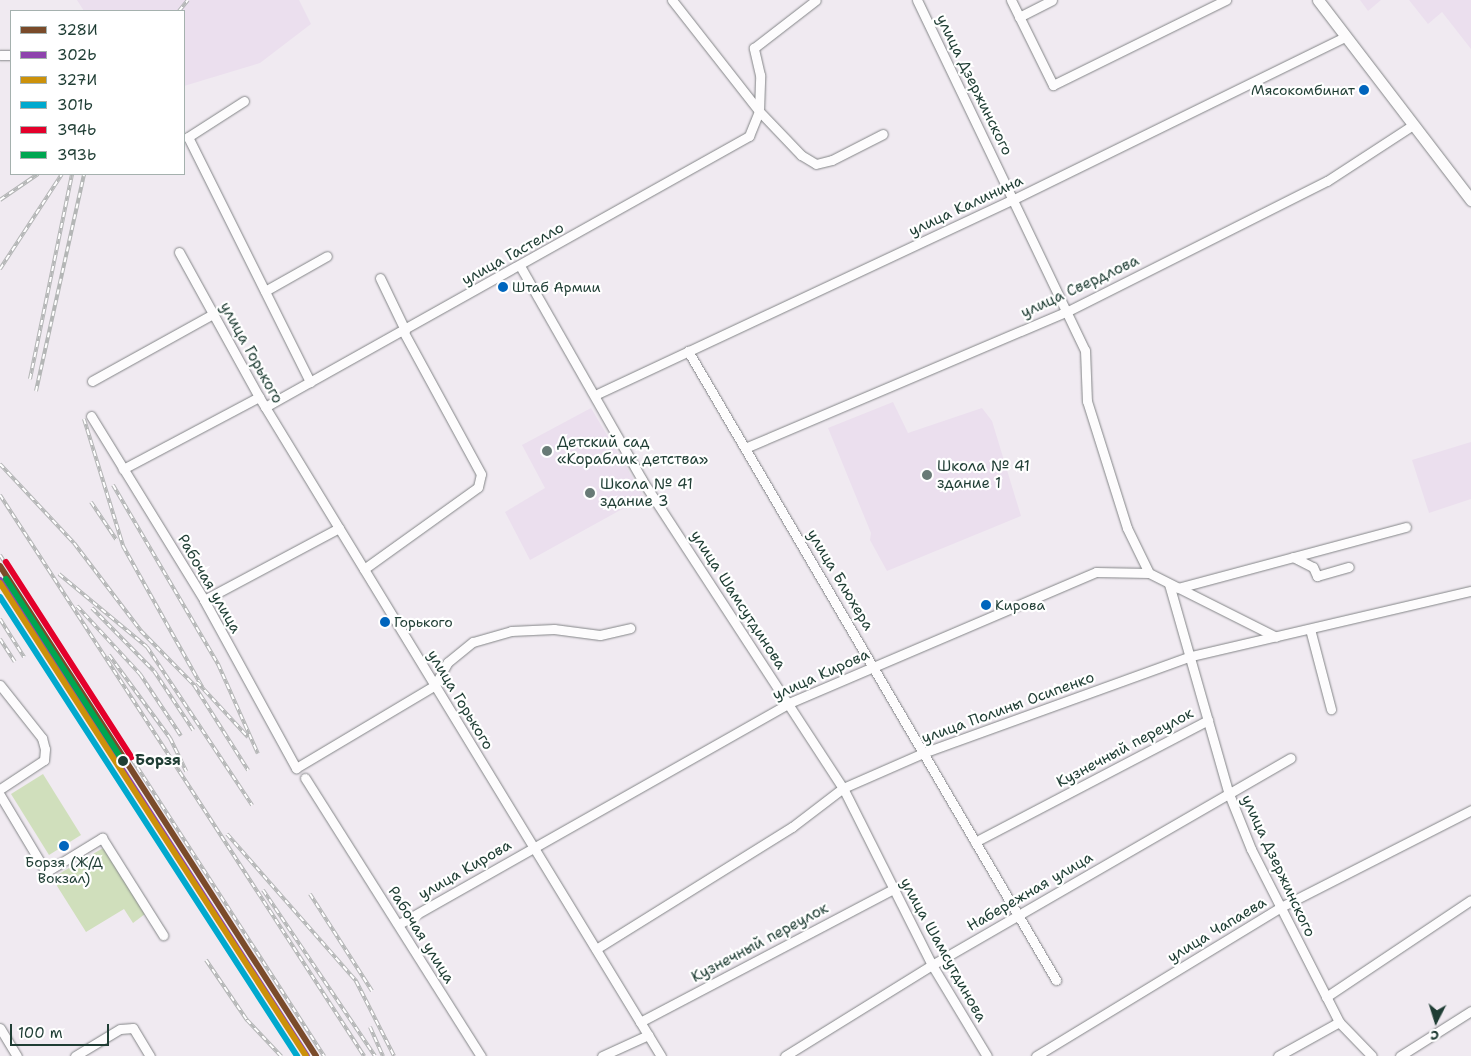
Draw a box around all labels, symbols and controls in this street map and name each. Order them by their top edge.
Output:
legend [10,10,185,175]
street label: улица Дзержинского [932,12,1016,158]
text: 328И [57,20,98,40]
text: 302Ь [57,45,97,65]
text: 327И [57,70,97,90]
place label: Мясокомбинат [1251,82,1355,98]
marker: Мясокомбинат [1359,85,1369,95]
text: 301Ь [57,95,93,115]
text: 394Ь [57,120,96,140]
text: 393Ь [57,145,96,165]
street label: улица Калинина [906,172,1026,240]
street label: улица Гастелло [459,219,567,289]
street label: улица Свердлова [1018,252,1142,322]
place label: Штаб Армии [512,279,601,295]
marker: Штаб Армии [498,282,508,292]
street label: улица Горького [216,299,286,407]
place label: Детский сад «Кораблик детства» [557,433,708,468]
marker: Детский сад «Кораблик детства» [541,445,553,457]
place label: Школа № 41 здание 1 [937,457,1030,492]
marker: Школа № 41 здание 1 [921,469,933,481]
place label: Школа № 41 здание 3 [600,475,693,510]
marker: Школа № 41 здание 3 [584,487,596,499]
street label: улица Блюхера [803,526,877,634]
street label: улица Шамсутдинова [686,527,790,673]
street label: Рабочая улица [173,531,245,637]
place label: Кирова [995,597,1045,613]
marker: Кирова [981,600,991,610]
place label: Горького [394,614,453,630]
marker: Горького [380,617,390,627]
street label: улица Кирова [770,646,872,704]
street label: улица Горького [423,647,497,753]
street label: улица Полины Осипенко [919,668,1097,748]
street label: Кузнечный переулок [1054,704,1196,792]
place label: Борзя [135,752,181,770]
marker: Борзя [115,753,131,769]
street label: улица Дзержинского [1237,792,1319,940]
street label: улица Кирова [415,836,515,904]
marker: Борзя (Ж/Д Вокзал) [59,841,69,851]
street label: Набережная улица [964,849,1096,935]
place label: Борзя (Ж/Д Вокзал) [25,854,103,886]
street label: улица Шамсутдинова [896,875,990,1025]
street label: Рабочая улица [384,883,458,987]
street label: улица Чапаева [1164,893,1270,967]
street label: Кузнечный переулок [689,899,831,987]
north arrow [1411,996,1461,1046]
scale bar [12,1014,111,1046]
text: 100 m [18,1023,63,1043]
text: С [1430,1027,1440,1045]

